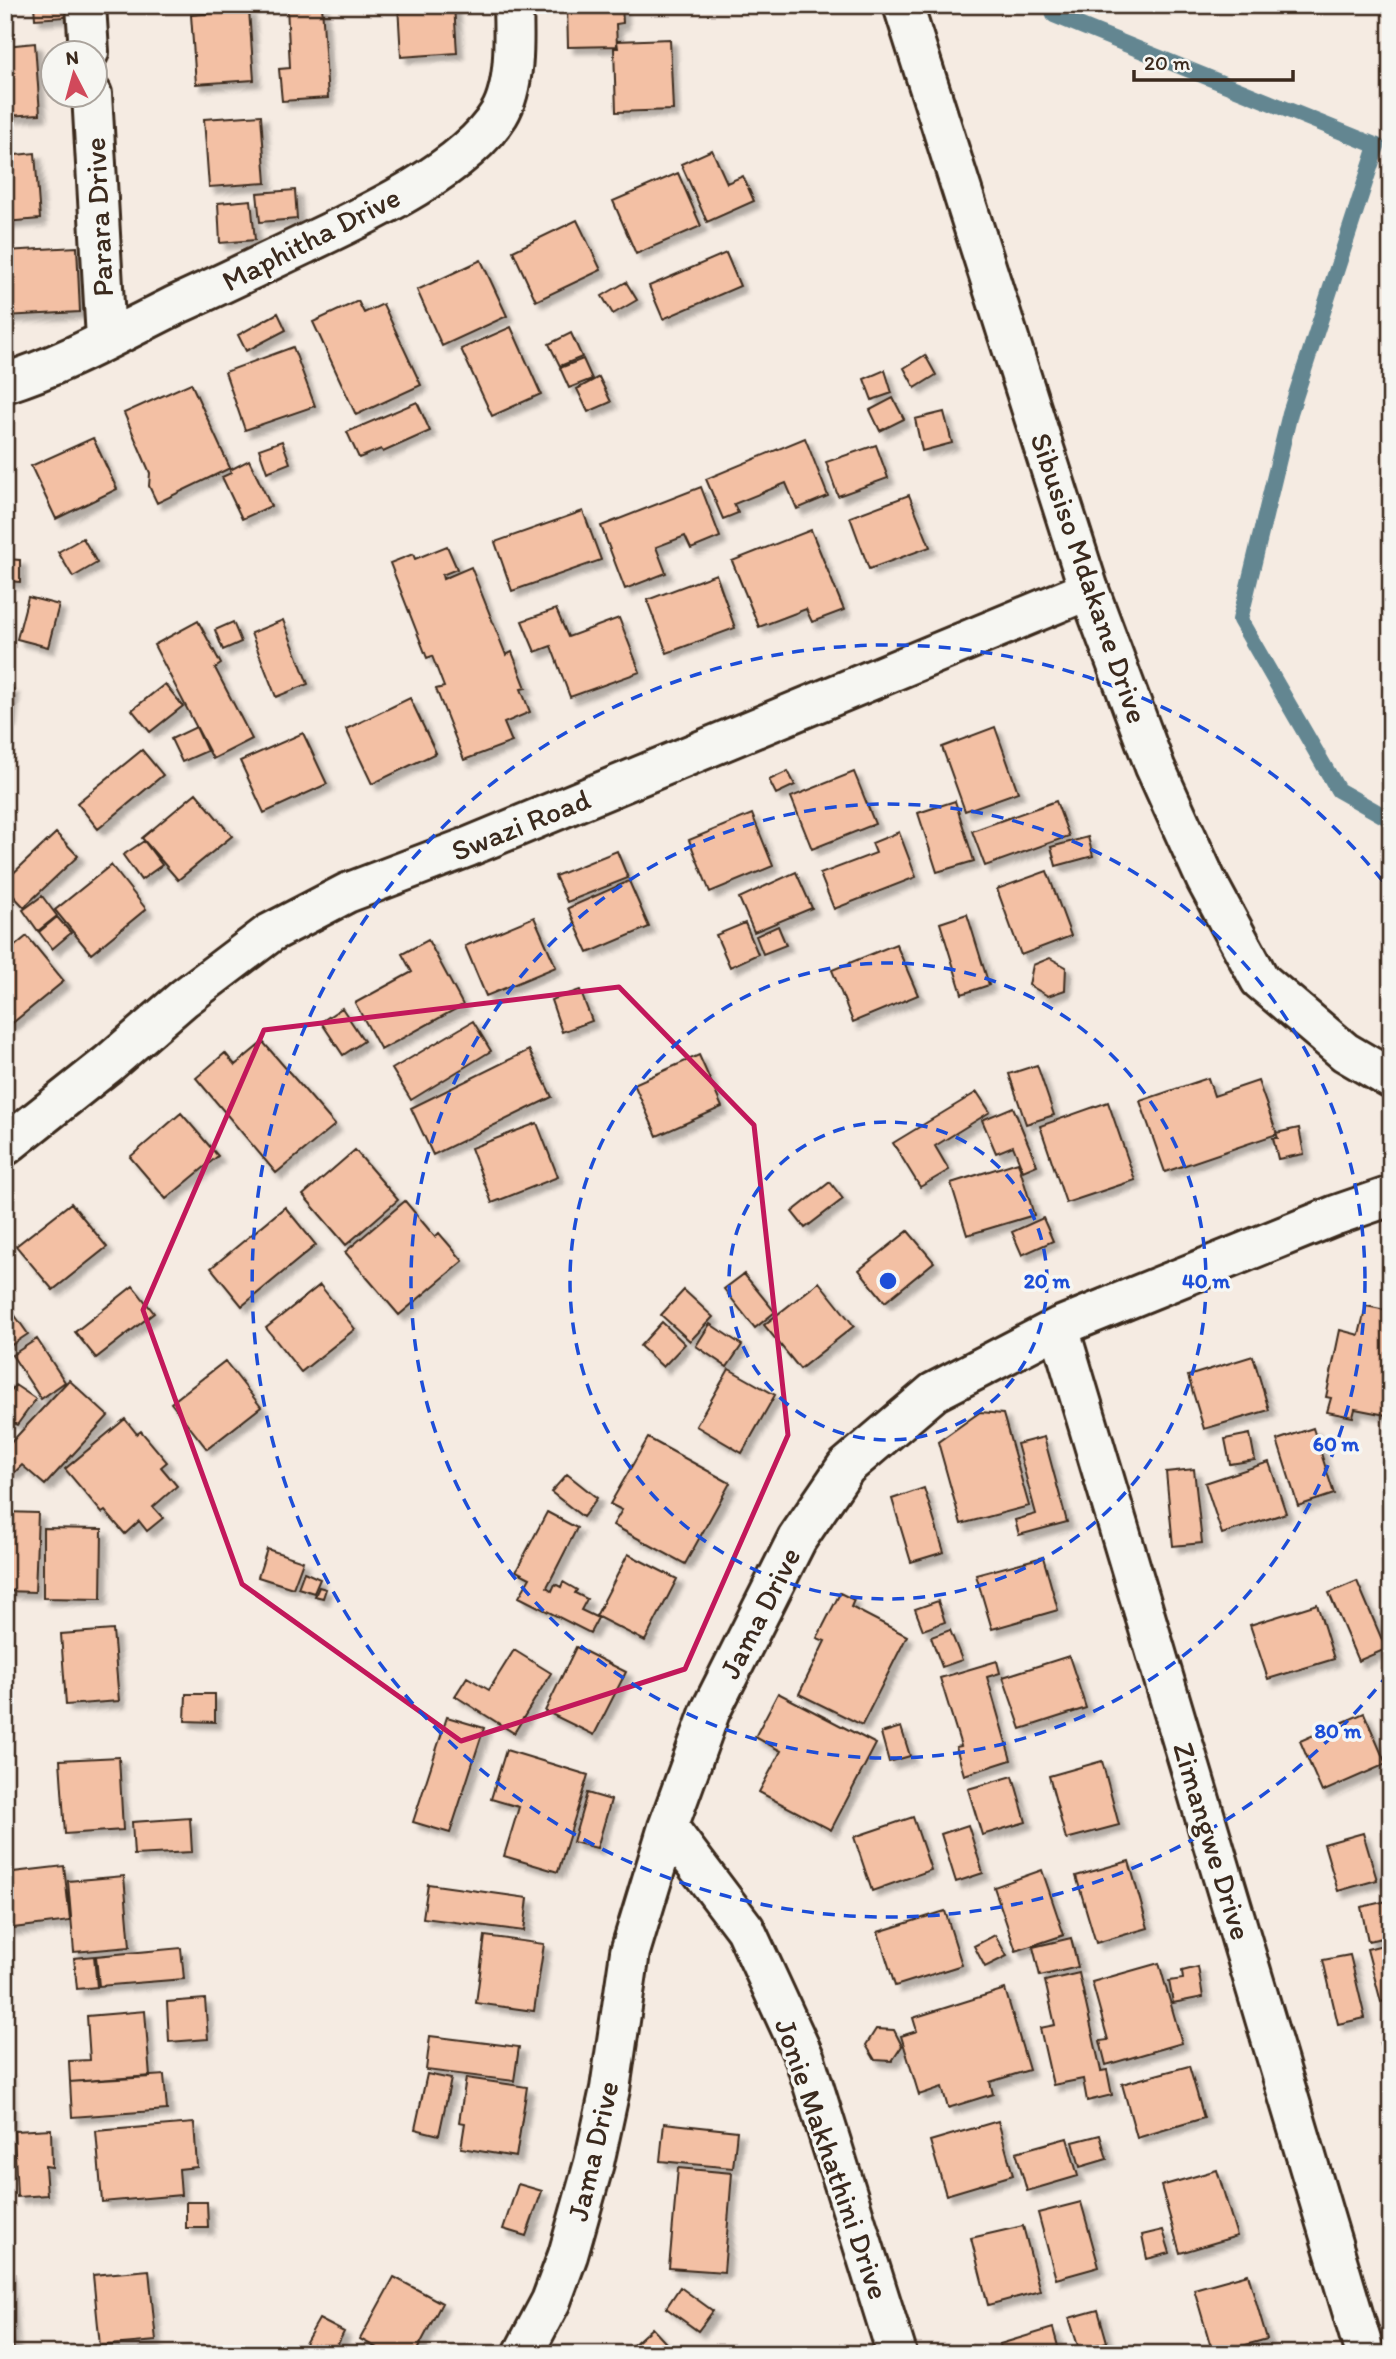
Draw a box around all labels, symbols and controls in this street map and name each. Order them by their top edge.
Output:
north arrow [38,38,108,108]
scale bar [1134,38,1293,82]
text: N [65,45,80,70]
text: 20 m [1144,50,1191,75]
street label: Parara Drive [76,136,121,298]
street label: Maphitha Drive [216,178,406,299]
street label: Sibusiso Mdakane Drive [1022,428,1157,728]
street label: Swazi Road [446,780,596,869]
text: 20 m [1024,1268,1071,1293]
text: 40 m [1182,1268,1230,1293]
centre of rings [876,1269,900,1293]
text: 60 m [1313,1431,1360,1456]
street label: Jama Drive [711,1541,808,1685]
text: 80 m [1315,1718,1362,1743]
street label: Zimangwe Drive [1165,1738,1260,1944]
street label: Jonie Makhathini Drive [767,2014,898,2304]
street label: Jama Drive [558,2077,627,2224]

